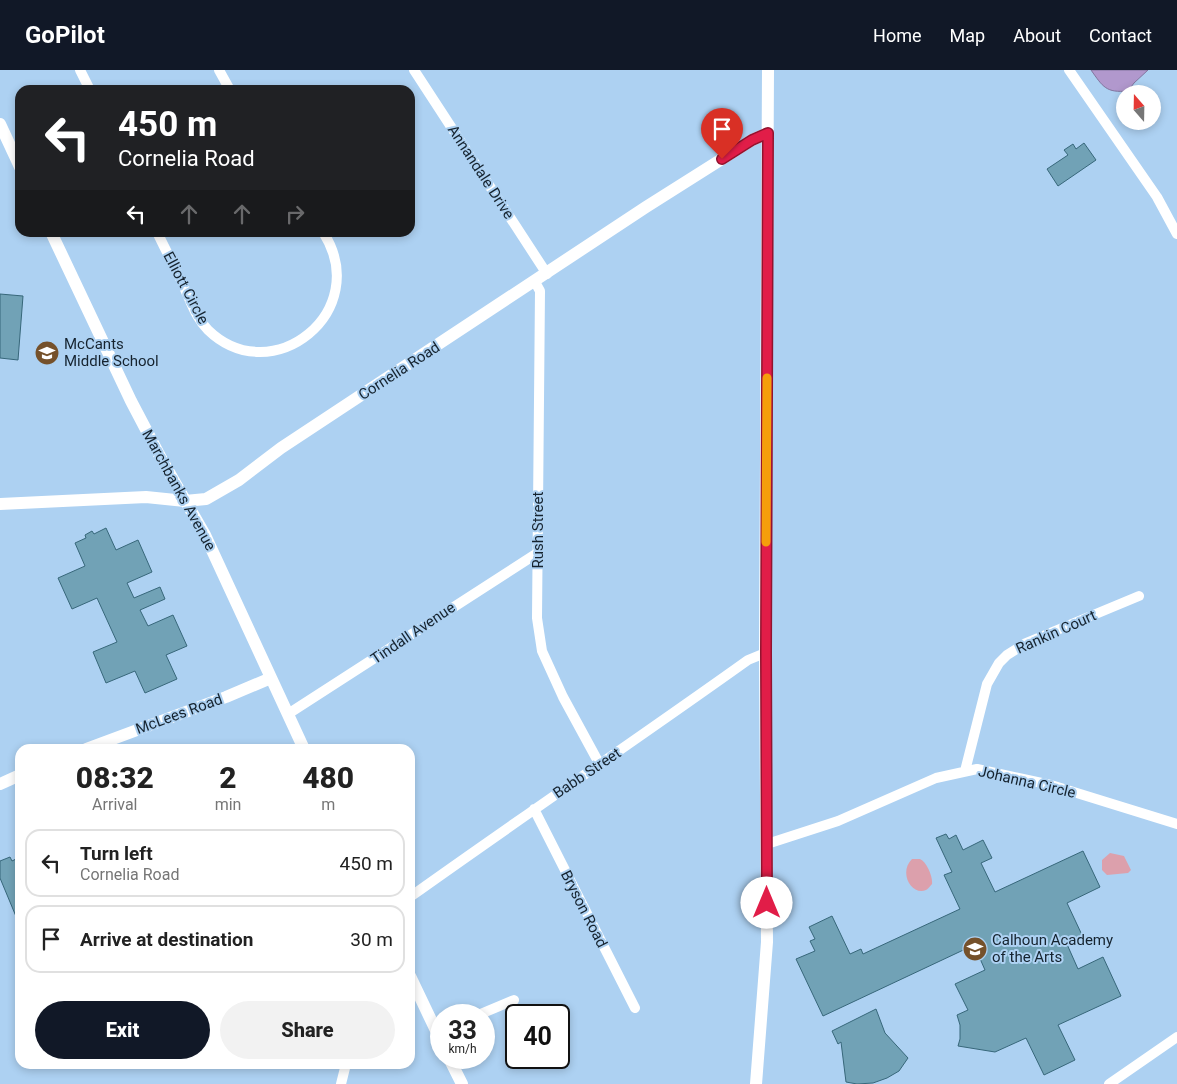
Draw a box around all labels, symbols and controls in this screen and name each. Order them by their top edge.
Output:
text: GoPilot [25,21,105,49]
text: Home [873,25,922,46]
text: Map [950,25,985,46]
text: About [1013,25,1061,46]
text: Contact [1089,25,1152,46]
north arrow [1116,85,1161,130]
map controls [1116,85,1161,130]
text: 450 m [118,104,217,145]
icon: left [35,105,100,170]
pin [701,108,743,159]
icon: arrive [708,115,736,143]
street label: Annandale Drive [444,122,518,222]
text: Cornelia Road [118,146,255,171]
icon: left [122,200,150,228]
icon: ahead [175,200,203,228]
icon: ahead [228,200,256,228]
icon: right [281,200,309,228]
street label: Elliott Circle [159,249,213,327]
place label: McCants Middle School [64,335,159,370]
street label: Cornelia Road [355,338,443,404]
school or university icon: McCants Middle School [34,340,60,366]
street label: Marchbanks Avenue [138,426,220,554]
street label: Rush Street [529,492,547,568]
street label: Tindall Avenue [368,598,459,668]
street label: Rankin Court [1013,606,1099,658]
street label: McLees Road [133,690,225,738]
street label: Babb Street [550,744,624,802]
text: 08:32 [76,760,154,795]
text: 2 [219,760,237,795]
text: 480 [302,760,354,795]
street label: Johanna Circle [976,762,1078,802]
text: Arrival [92,795,138,814]
text: min [215,795,241,814]
text: m [321,795,335,814]
text: Turn left [80,842,153,865]
icon: left [37,849,65,877]
text: 450 m [340,852,393,875]
text: Cornelia Road [80,865,179,884]
street label: Bryson Road [557,867,611,951]
position arrow [740,876,792,928]
icon: arrive [37,925,65,953]
text: Arrive at destination [80,928,253,951]
text: 30 m [350,928,393,951]
place label: Calhoun Academy of the Arts [992,931,1113,966]
school or university icon: Calhoun Academy of the Arts [962,936,988,962]
button: Exit [35,1001,210,1059]
button: Share [220,1001,395,1059]
speed limit sign: 40 [505,1004,570,1069]
text: 33 [448,1016,477,1045]
text: km/h [448,1042,477,1056]

